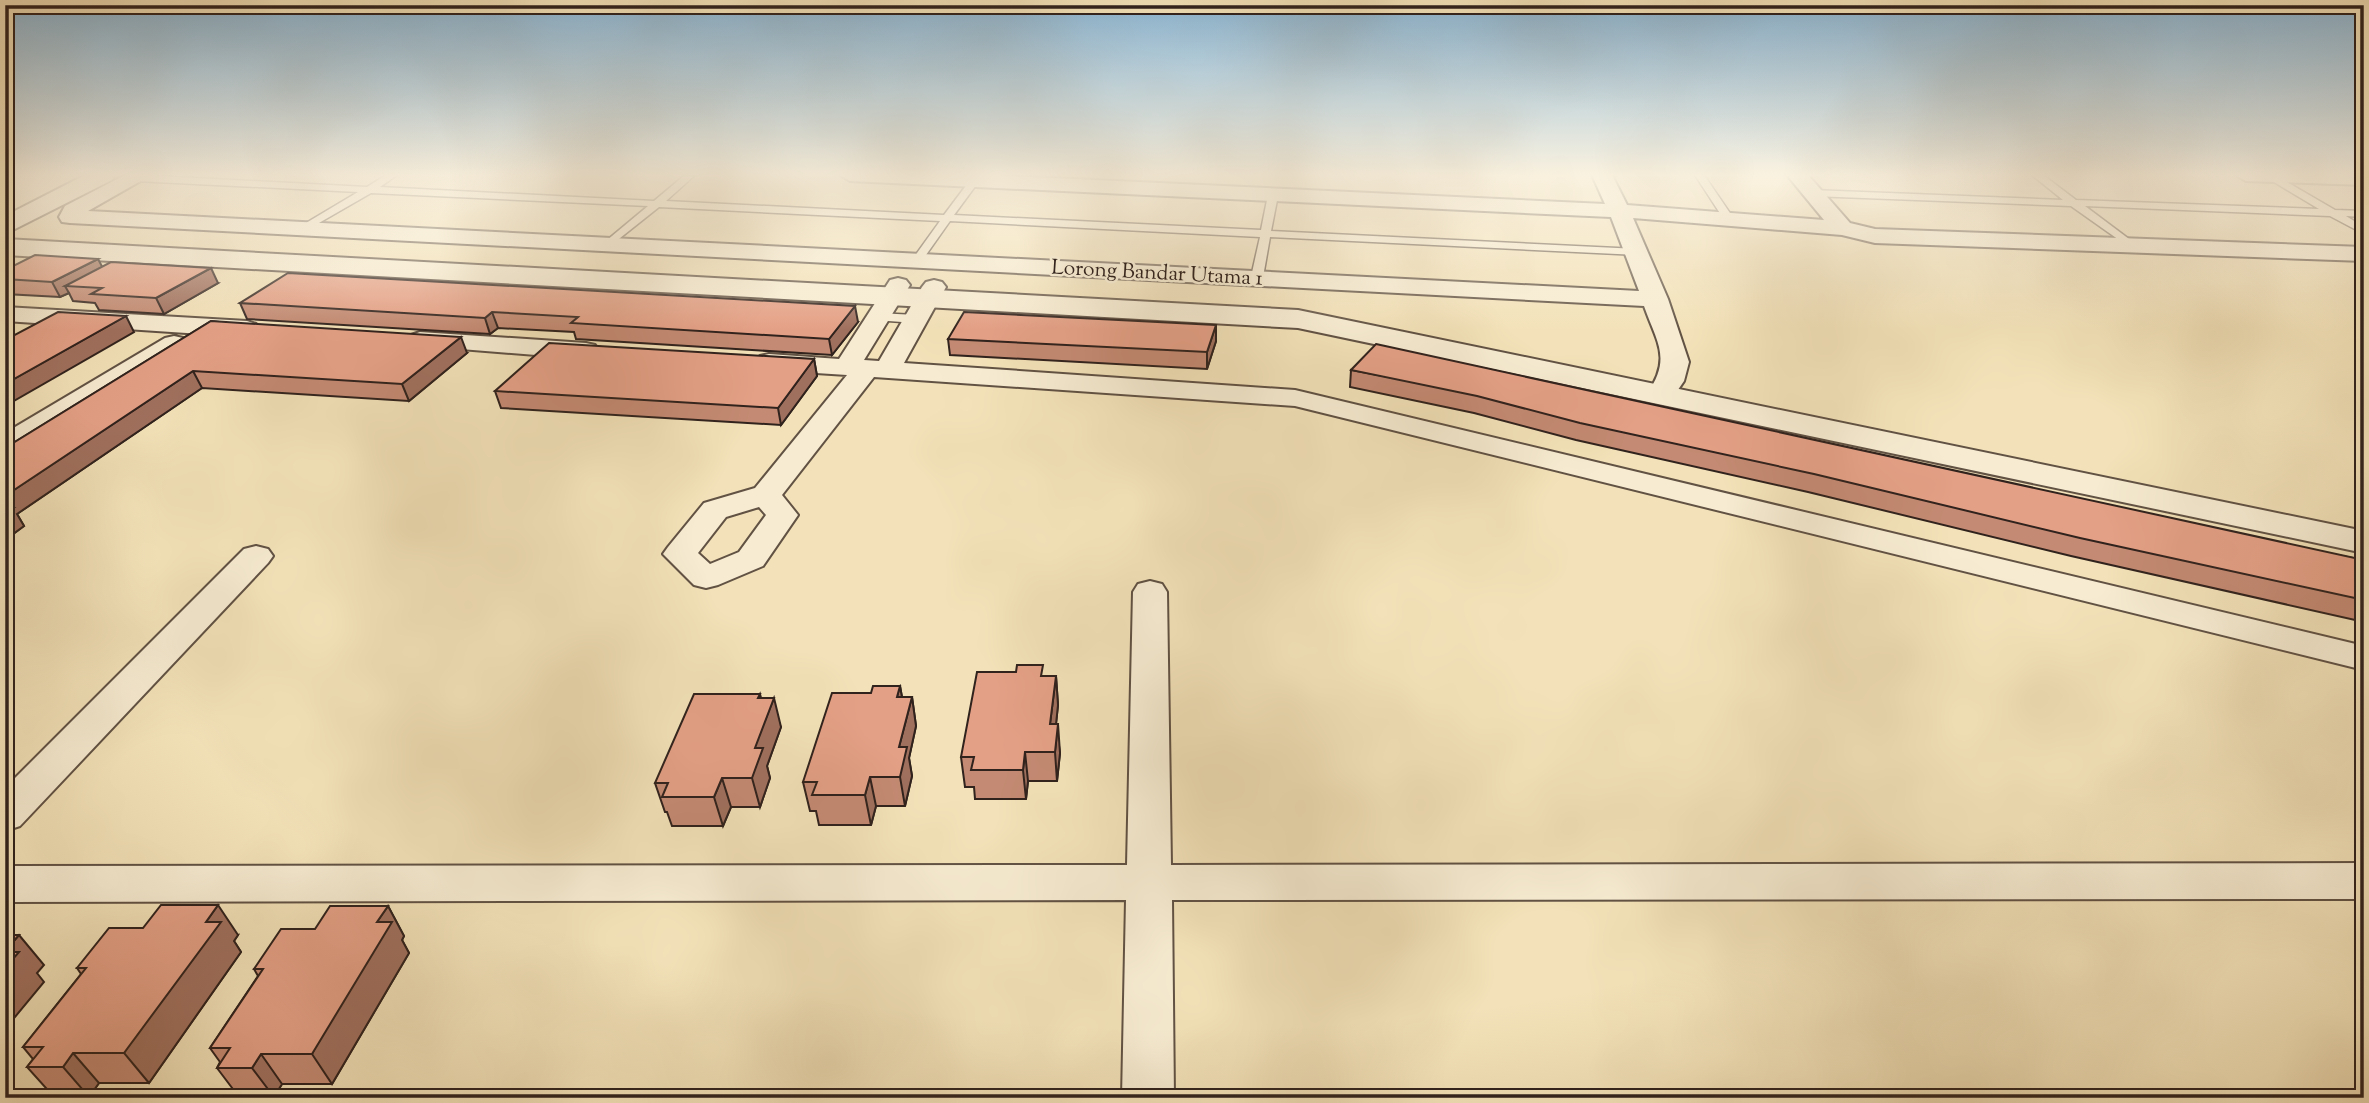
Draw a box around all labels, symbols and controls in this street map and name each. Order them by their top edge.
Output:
street label: Lorong Bandar Utama 1 [1050,253,1263,295]

